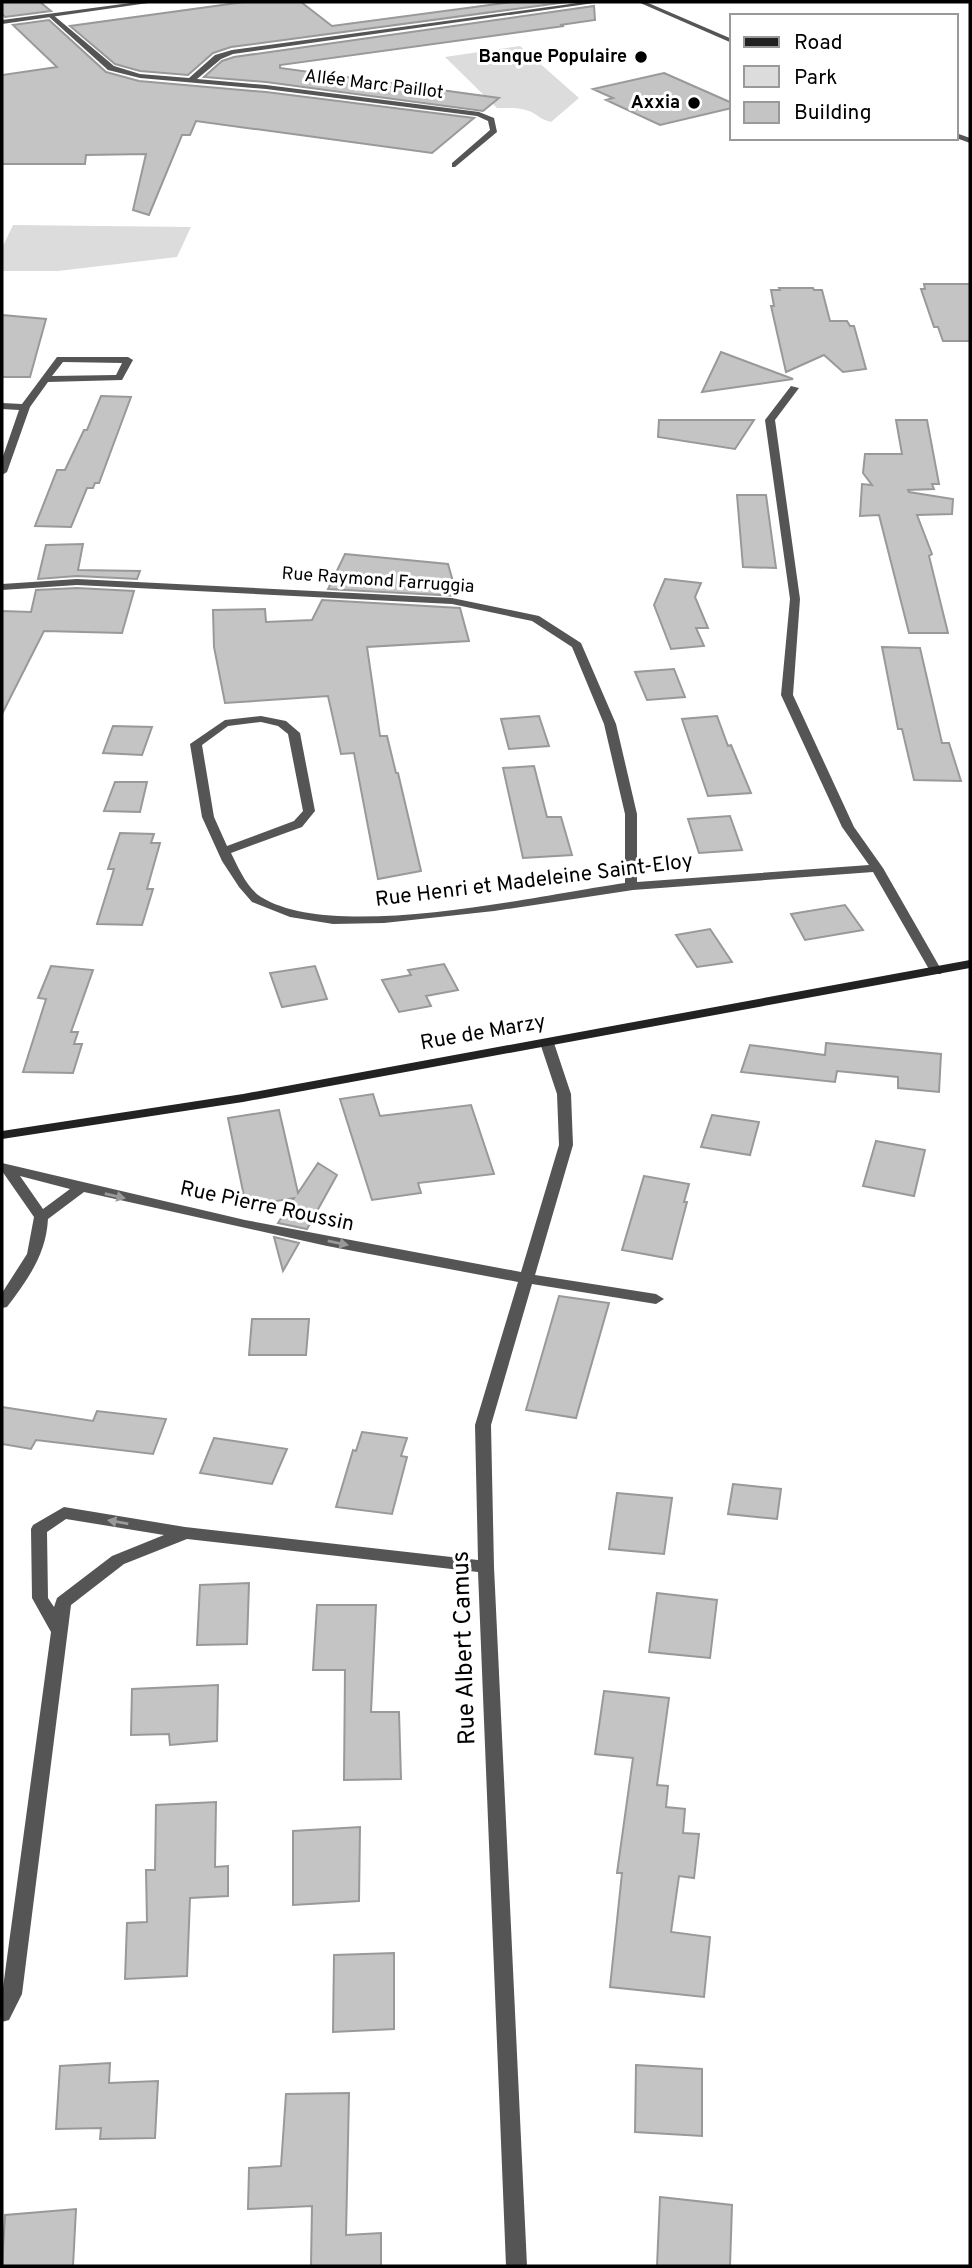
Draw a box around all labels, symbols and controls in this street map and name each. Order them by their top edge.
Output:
legend [730,14,958,140]
text: Road [794,30,843,57]
place label: Banque Populaire [478,46,627,69]
marker: Banque Populaire [633,49,649,65]
street label: Allée Marc Paillot [303,65,445,105]
text: Park [794,65,837,92]
place label: Axxia [631,92,680,115]
marker: Axxia [686,95,702,111]
text: Building [794,100,872,127]
street label: Rue Raymond Farruggia [281,563,475,599]
street label: Rue Henri et Madeleine Saint-Eloy [374,848,694,914]
street label: Rue de Marzy [418,1009,548,1057]
street label: Rue Pierre Roussin [177,1175,357,1239]
one-way arrow [104,1191,126,1202]
one-way arrow [327,1237,349,1248]
one-way arrow [107,1516,129,1527]
street label: Rue Albert Camus [447,1550,483,1746]

